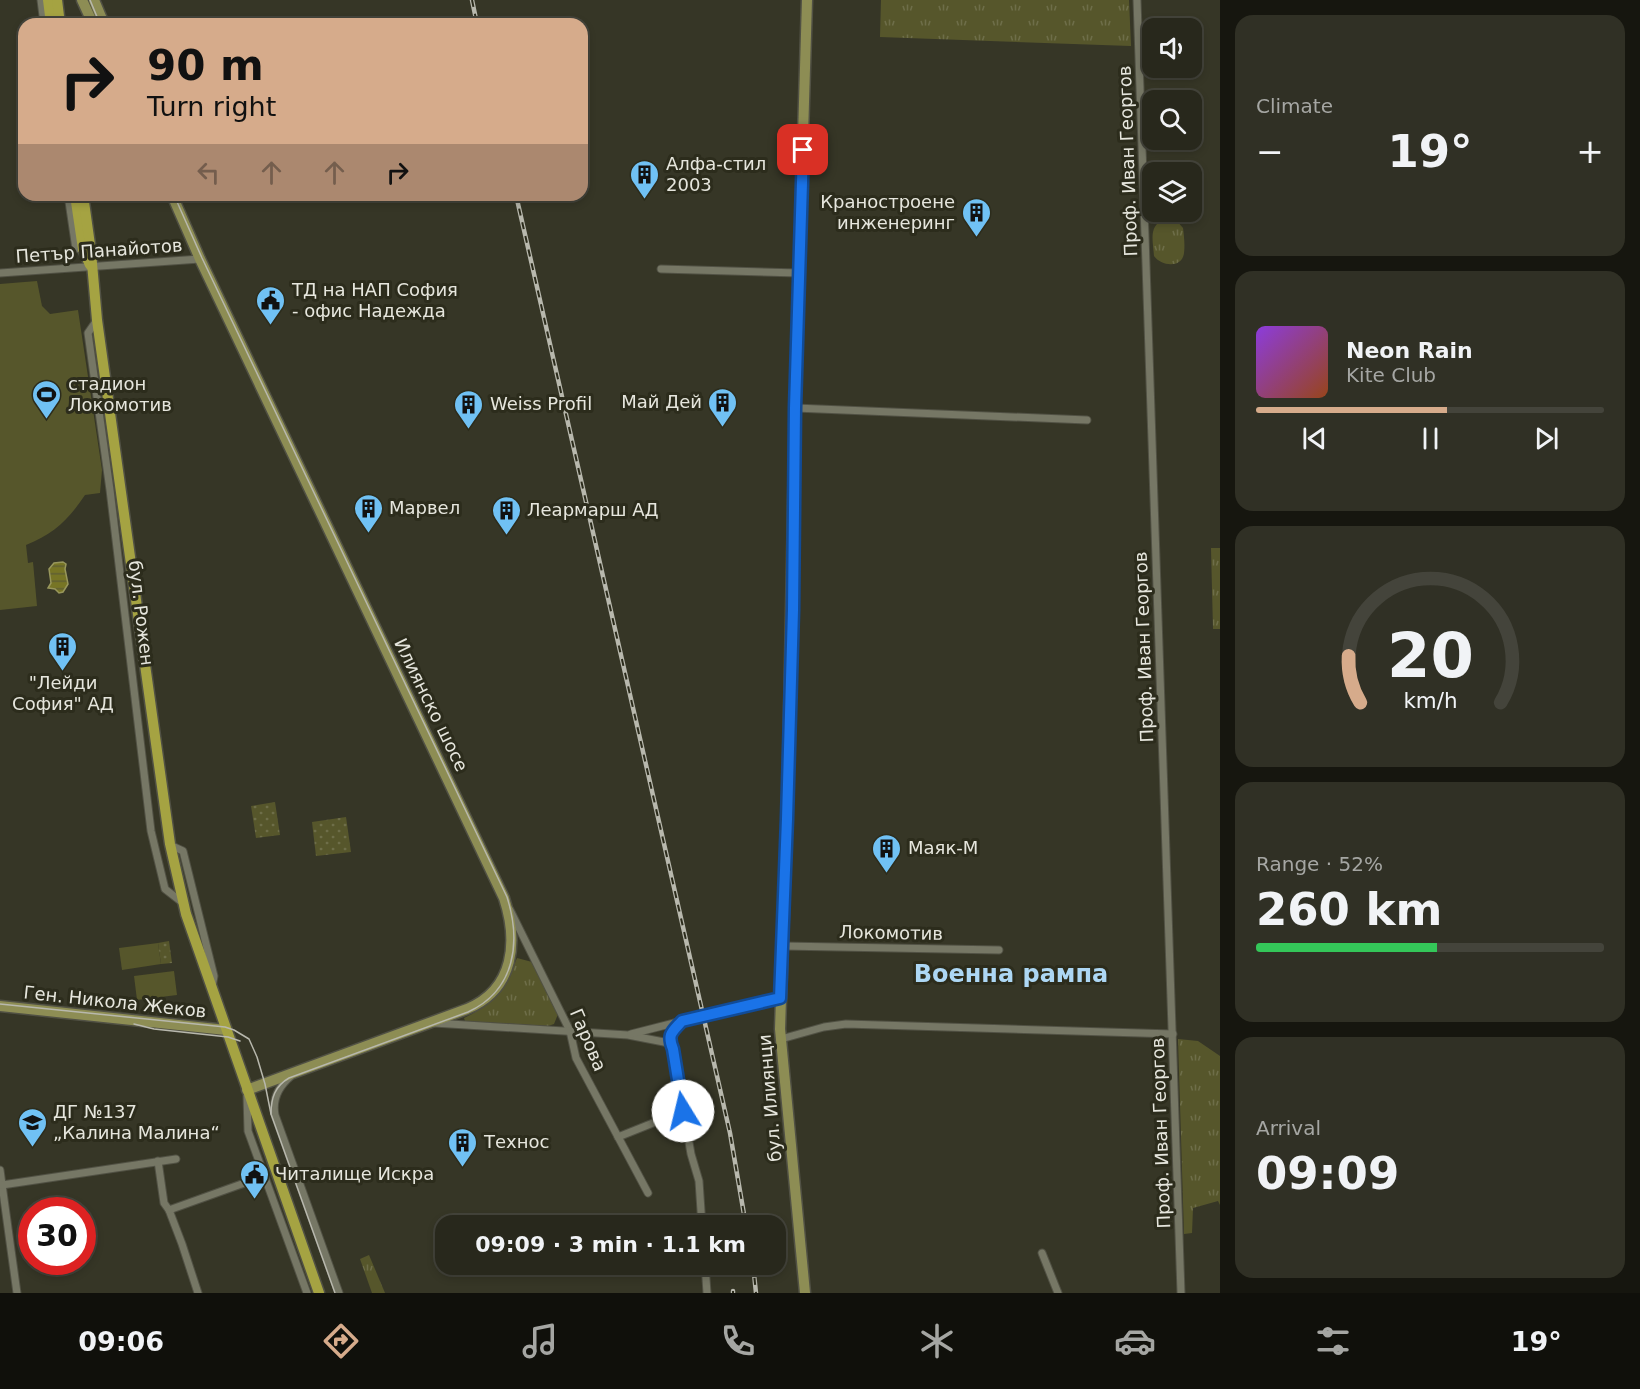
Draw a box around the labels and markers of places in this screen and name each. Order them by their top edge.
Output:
pin [777,124,828,175]
place label: Алфа-стил 2003 [666,153,766,195]
building icon: Алфа-стил 2003 [629,158,661,200]
place label: Краностроене инженеринг [820,191,955,233]
building icon: Краностроене инженеринг [960,196,992,238]
place label: ТД на НАП София - офис Надежда [291,279,458,321]
public building icon: ТД на НАП София - офис Надежда [255,284,287,326]
place label: стадион Локомотив [68,373,172,415]
sports icon: стадион Локомотив [31,378,63,420]
building icon: Май Дей [707,386,739,428]
building icon: Weiss Profil [453,388,485,430]
place label: Май Дей [621,391,702,412]
place label: Weiss Profil [490,393,592,414]
building icon: Марвел [352,492,384,534]
building icon: Леармарш АД [490,494,522,536]
place label: Марвел [389,497,460,518]
place label: Леармарш АД [527,499,659,520]
building icon: "Лейди София" АД [47,630,79,672]
place label: "Лейди София" АД [12,672,114,714]
building icon: Маяк-М [871,832,903,874]
place label: Маяк-М [908,837,978,858]
place label: ДГ №137 „Калина Малина“ [53,1101,220,1143]
school or university icon: ДГ №137 „Калина Малина“ [16,1106,48,1148]
building icon: Технос [447,1126,479,1168]
place label: Технос [483,1131,549,1152]
public building icon: Читалище Искра [238,1158,270,1200]
place label: Читалище Искра [275,1163,434,1184]

